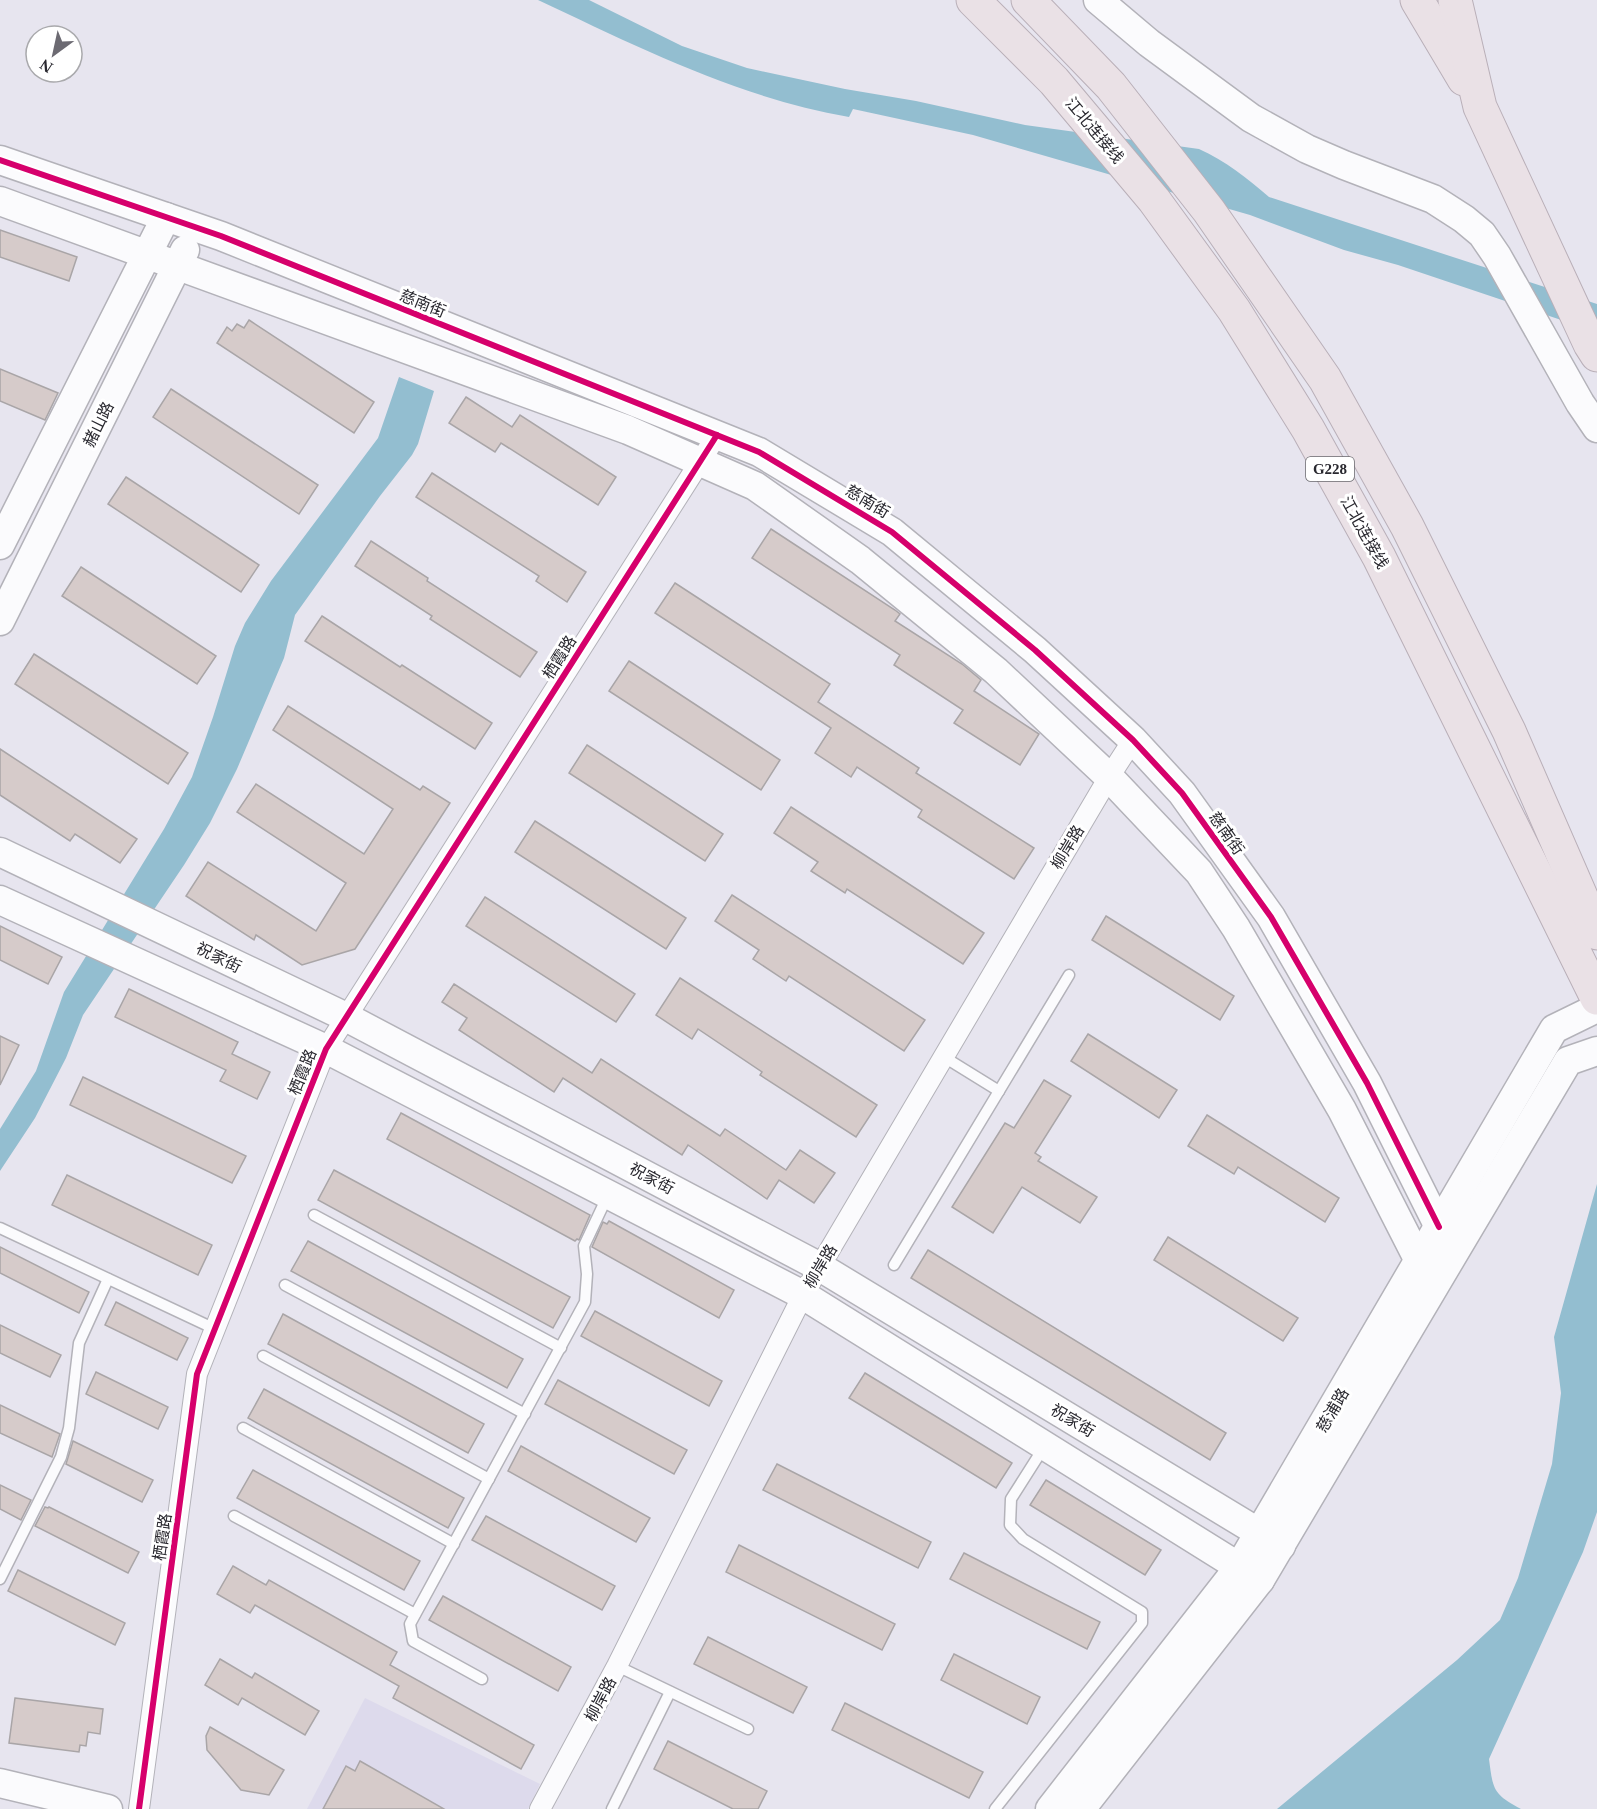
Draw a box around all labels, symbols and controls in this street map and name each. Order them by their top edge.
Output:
north arrow [24,24,84,84]
text: N [36,56,56,76]
street label: 江北连接线 [1062,94,1127,166]
street label: 慈南街 [397,287,448,320]
street label: 赭山路 [80,399,117,450]
road number: G228 [1306,457,1354,481]
street label: 慈南街 [843,482,893,521]
street label: 江北连接线 [1338,493,1391,571]
street label: 栖霞路 [539,632,579,682]
street label: 慈南街 [1206,809,1247,858]
street label: 柳岸路 [1048,822,1087,872]
street label: 祝家街 [193,939,244,976]
street label: 栖霞路 [286,1047,319,1098]
street label: 祝家街 [627,1160,677,1197]
street label: 柳岸路 [801,1241,840,1291]
street label: 慈浦路 [1313,1385,1352,1435]
street label: 祝家街 [1048,1401,1098,1440]
street label: 栖霞路 [151,1512,174,1562]
street label: 柳岸路 [582,1674,619,1724]

